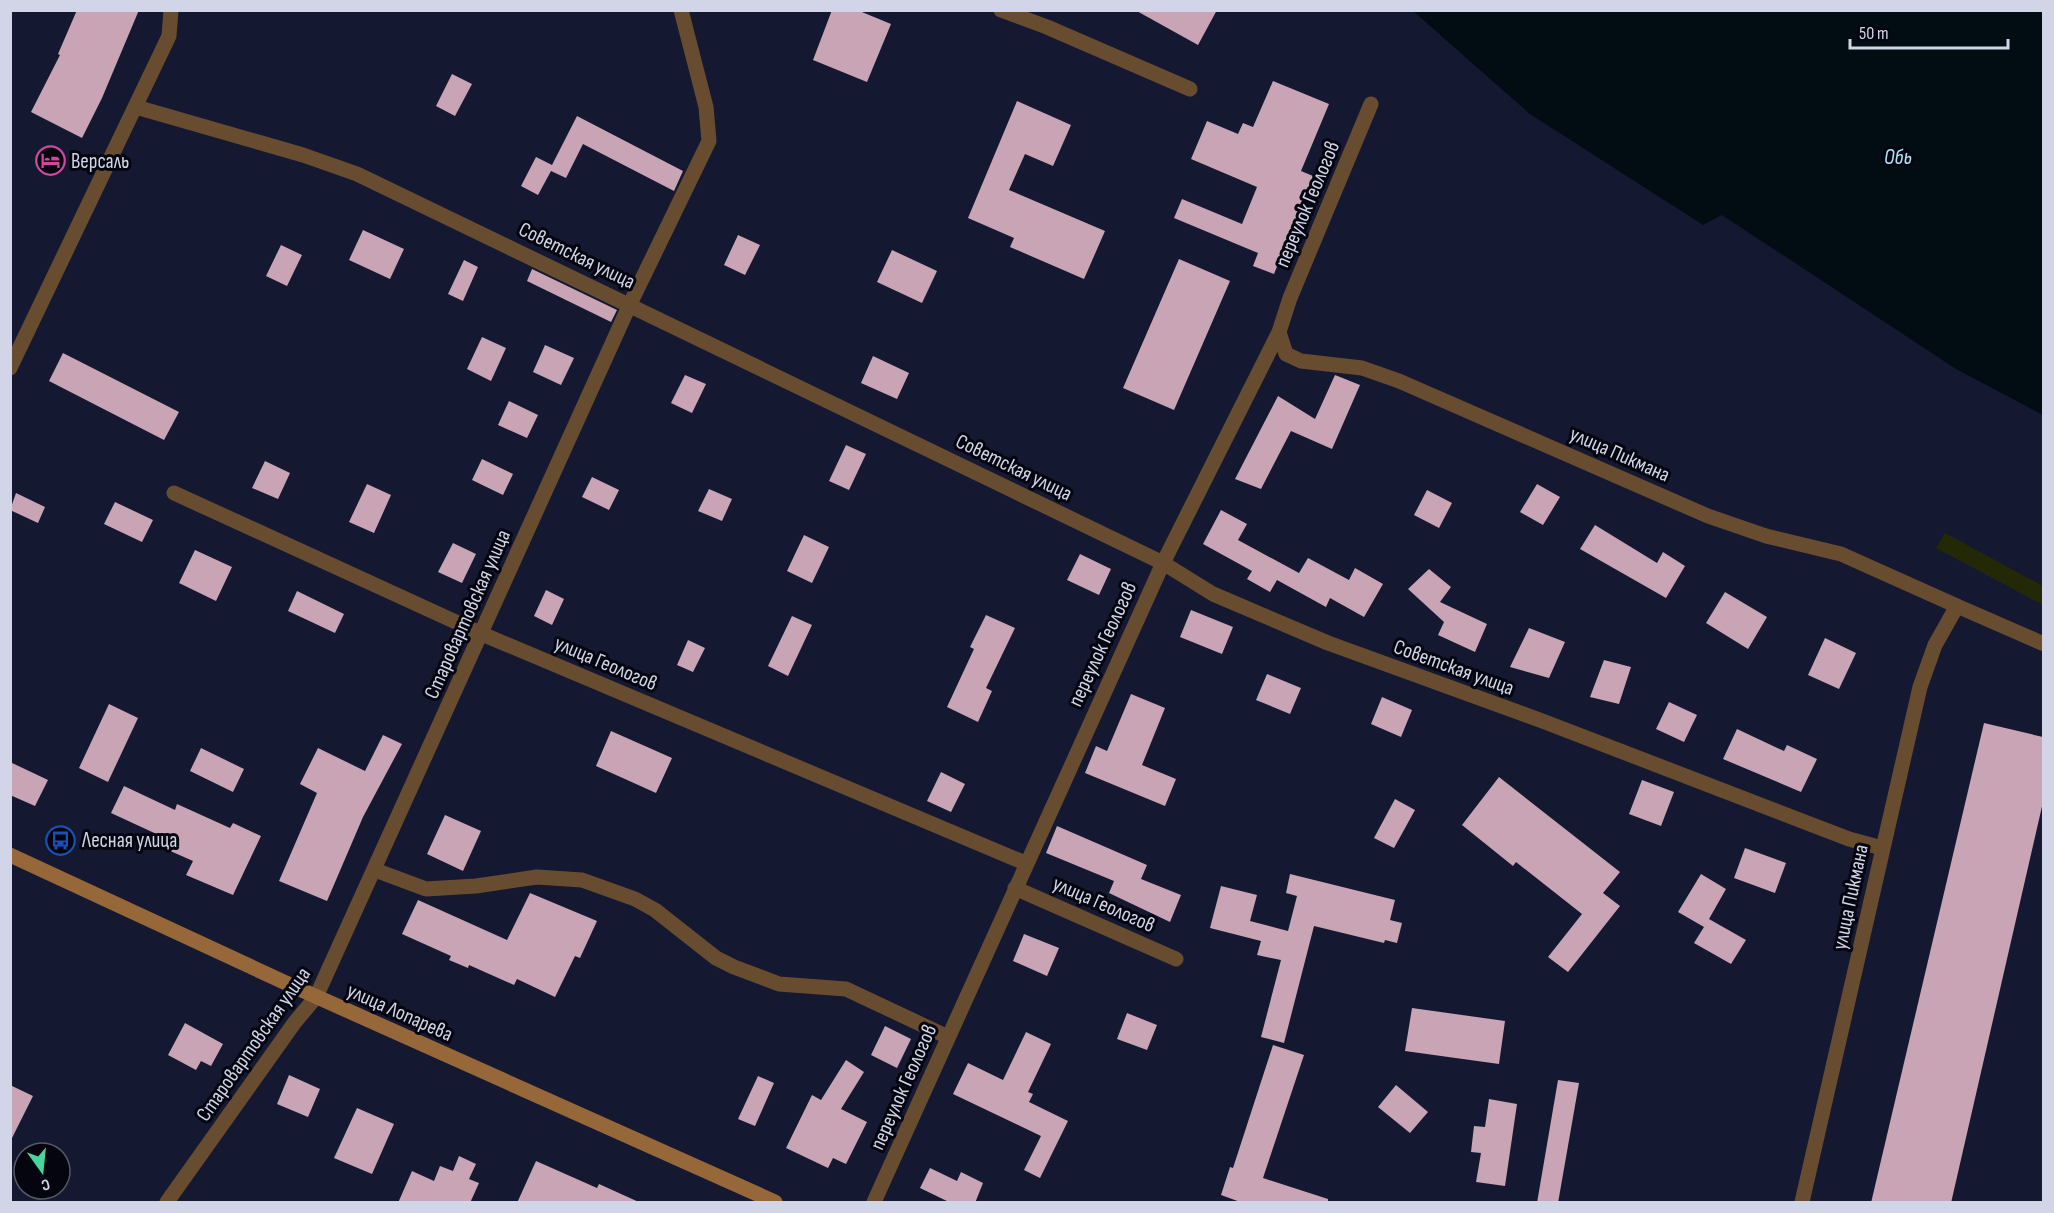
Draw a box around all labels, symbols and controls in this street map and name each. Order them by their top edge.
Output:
scale bar [1850,12,2008,50]
text: 50 m [1859,23,1889,44]
street label: переулок Геологов [1270,137,1345,271]
water label: Обь [1884,144,1912,171]
hotel icon: Версаль [34,145,66,177]
place label: Версаль [71,149,129,174]
street label: Советская улица [515,217,639,294]
street label: улица Пикмана [1566,421,1674,488]
street label: Советская улица [952,429,1076,506]
street label: Старовартовская улица [419,526,516,703]
street label: переулок Геологов [1063,578,1142,711]
street label: улица Геологов [551,631,661,696]
street label: Советская улица [1390,634,1517,701]
bus stop icon: Лесная улица [45,824,77,856]
place label: Лесная улица [81,828,177,853]
street label: улица Пикмана [1827,842,1874,952]
street label: улица Геологов [1049,871,1159,938]
street label: Старовартовская улица [191,962,316,1126]
street label: улица Лопарева [343,978,457,1047]
street label: переулок Геологов [865,1021,942,1154]
north arrow [12,1141,72,1201]
text: С [39,1174,52,1194]

